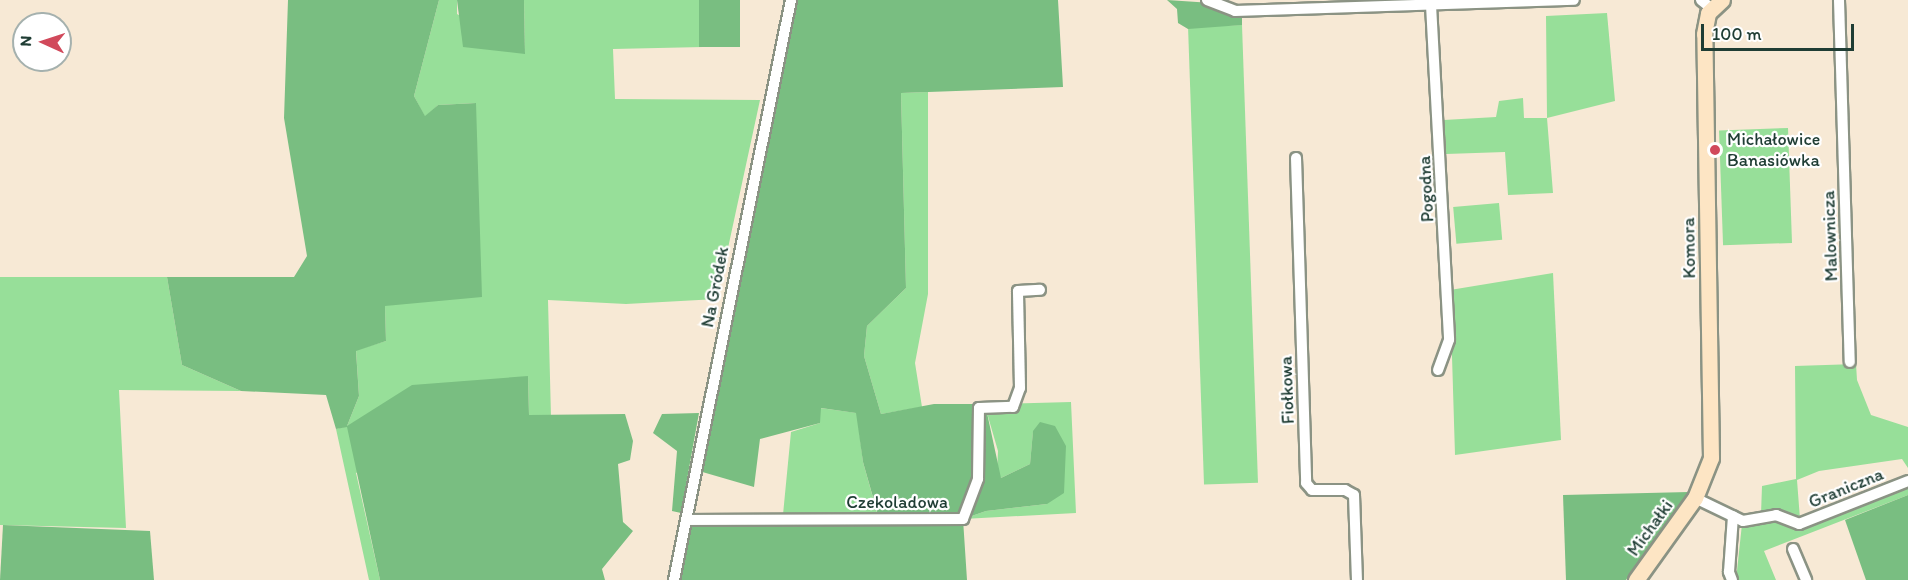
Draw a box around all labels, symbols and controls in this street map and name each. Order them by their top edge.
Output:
north arrow [12,12,72,72]
scale bar [1704,12,1857,50]
text: 100 m [1712,23,1762,45]
text: N [16,35,35,47]
place label: Michałowice Banasiówka [1727,129,1820,172]
marker: Michałowice Banasiówka [1708,143,1722,157]
street label: Pogodna [1413,155,1439,223]
street label: Malownicza [1818,190,1842,282]
street label: Komora [1678,217,1700,279]
street label: Na Gródek [697,245,733,329]
street label: Fiołkowa [1275,356,1299,424]
street label: Graniczna [1805,463,1887,513]
street label: Czekoladowa [846,491,948,513]
street label: Michałki [1622,496,1678,560]

